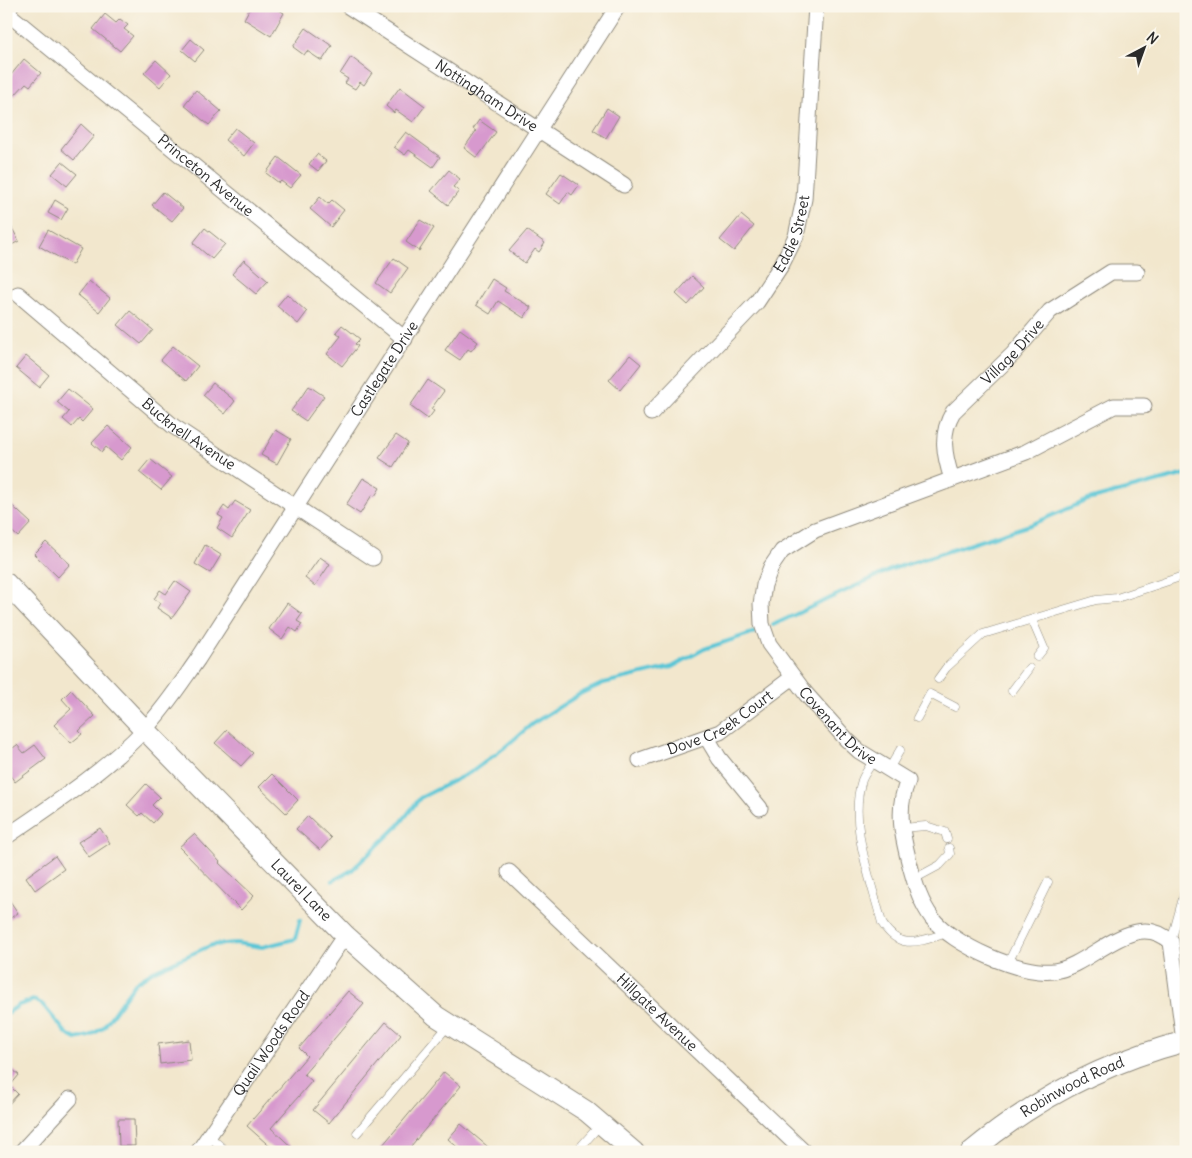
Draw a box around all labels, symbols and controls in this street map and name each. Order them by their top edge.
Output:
north arrow [1120,22,1170,72]
text: N [1143,28,1162,48]
street label: Nottingham Drive [432,55,542,136]
street label: Princeton Avenue [154,130,258,220]
street label: Eddie Street [769,195,813,276]
street label: Village Drive [977,315,1048,389]
street label: Castlegate Drive [346,317,422,420]
street label: Bucknell Avenue [138,394,239,474]
street label: Covenant Drive [795,683,881,769]
street label: Dove Creek Court [665,686,776,759]
street label: Laurel Lane [267,855,336,925]
street label: Hillgate Avenue [613,969,702,1055]
street label: Quail Woods Road [229,987,314,1100]
street label: Robinwood Road [1017,1052,1127,1121]

